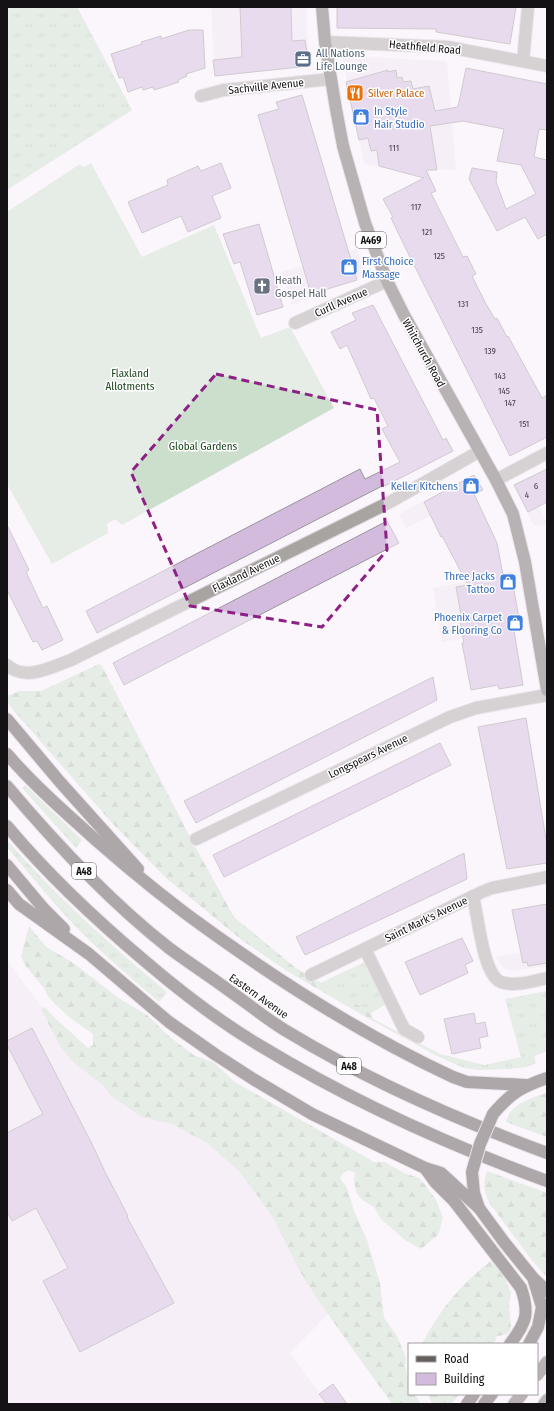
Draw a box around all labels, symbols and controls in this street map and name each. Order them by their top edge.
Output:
street label: Heathfield Road [388,38,461,57]
place label: All Nations Life Lounge [316,47,367,73]
office icon: All Nations Life Lounge [293,49,313,69]
street label: Sachville Avenue [228,76,304,97]
restaurant icon: Silver Palace [345,83,365,103]
place label: Silver Palace [368,87,424,100]
place label: In Style Hair Studio [374,105,425,131]
shop icon: In Style Hair Studio [351,107,371,127]
house number: 111 [389,143,399,153]
house number: 117 [411,202,422,212]
house number: 121 [422,227,432,237]
road number: A469 [356,232,386,248]
house number: 125 [433,251,445,261]
place label: First Choice Massage [362,255,414,281]
shop icon: First Choice Massage [339,257,359,277]
place label: Heath Gospel Hall [275,274,326,300]
church icon: Heath Gospel Hall [252,276,272,296]
street label: Curll Avenue [313,285,370,320]
house number: 131 [458,299,468,309]
street label: Whitchurch Road [399,317,448,390]
house number: 135 [471,325,483,335]
house number: 139 [484,346,496,356]
park label: Flaxland Allotments [106,367,155,393]
house number: 143 [494,371,506,381]
house number: 145 [498,386,510,396]
house number: 147 [504,398,516,408]
house number: 151 [519,419,529,429]
park label: Global Gardens [169,440,238,453]
shop icon: Keller Kitchens [461,476,481,496]
place label: Keller Kitchens [391,480,458,493]
house number: 6 [534,481,539,491]
house number: 4 [525,490,530,500]
street label: Flaxland Avenue [210,552,282,595]
place label: Three Jacks Tattoo [444,570,495,596]
shop icon: Three Jacks Tattoo [498,572,518,592]
place label: Phoenix Carpet & Flooring Co [434,611,502,637]
shop icon: Phoenix Carpet & Flooring Co [505,613,525,633]
street label: Longspears Avenue [326,732,410,781]
road number: A48 [72,863,96,879]
street label: Saint Mark's Avenue [383,894,470,945]
street label: Eastern Avenue [227,971,291,1022]
road number: A48 [337,1058,361,1074]
legend [408,1343,538,1395]
text: Road [444,1352,469,1366]
text: Building [444,1372,485,1386]

